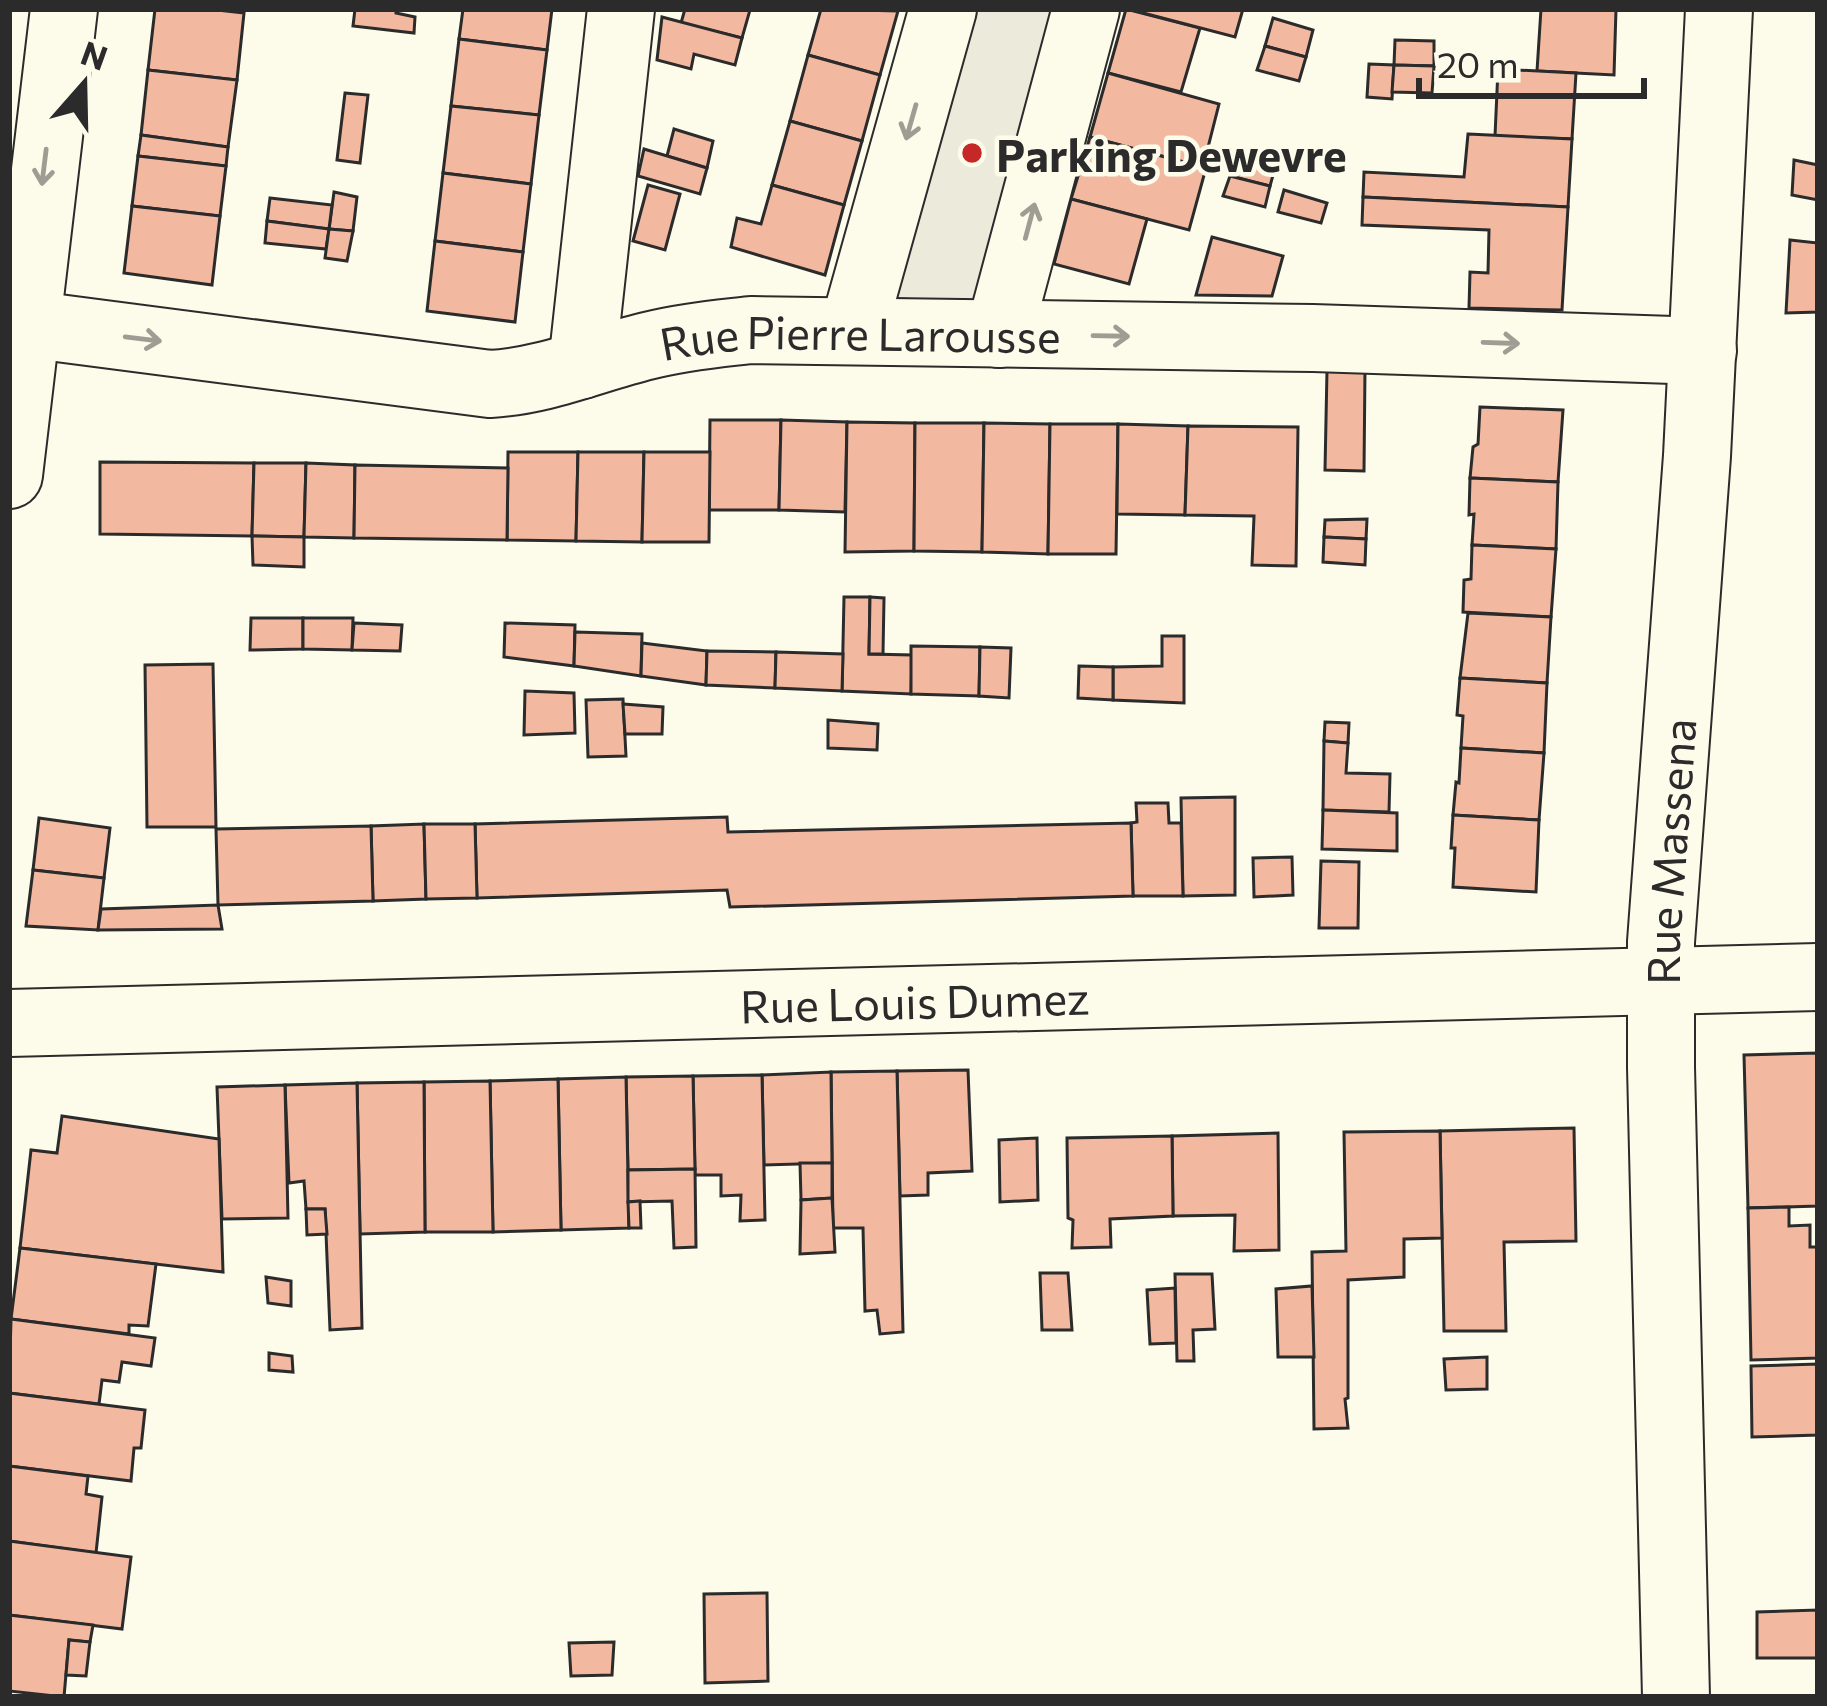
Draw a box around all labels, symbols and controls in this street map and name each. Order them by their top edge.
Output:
north arrow [24,24,144,144]
scale bar [1419,24,1644,98]
text: N [76,31,113,78]
text: 20 m [1437,41,1519,85]
one-way arrow [899,102,921,140]
place label: Parking Dewevre [996,126,1347,181]
marker: Parking Dewevre [959,140,985,166]
one-way arrow [33,147,55,186]
one-way arrow [1020,203,1042,241]
street label: Rue Pierre Larousse [655,302,1061,370]
one-way arrow [1091,324,1130,347]
one-way arrow [123,329,162,351]
one-way arrow [1481,332,1520,355]
street label: Rue Massena [1634,716,1705,985]
street label: Rue Louis Dumez [739,968,1090,1032]

